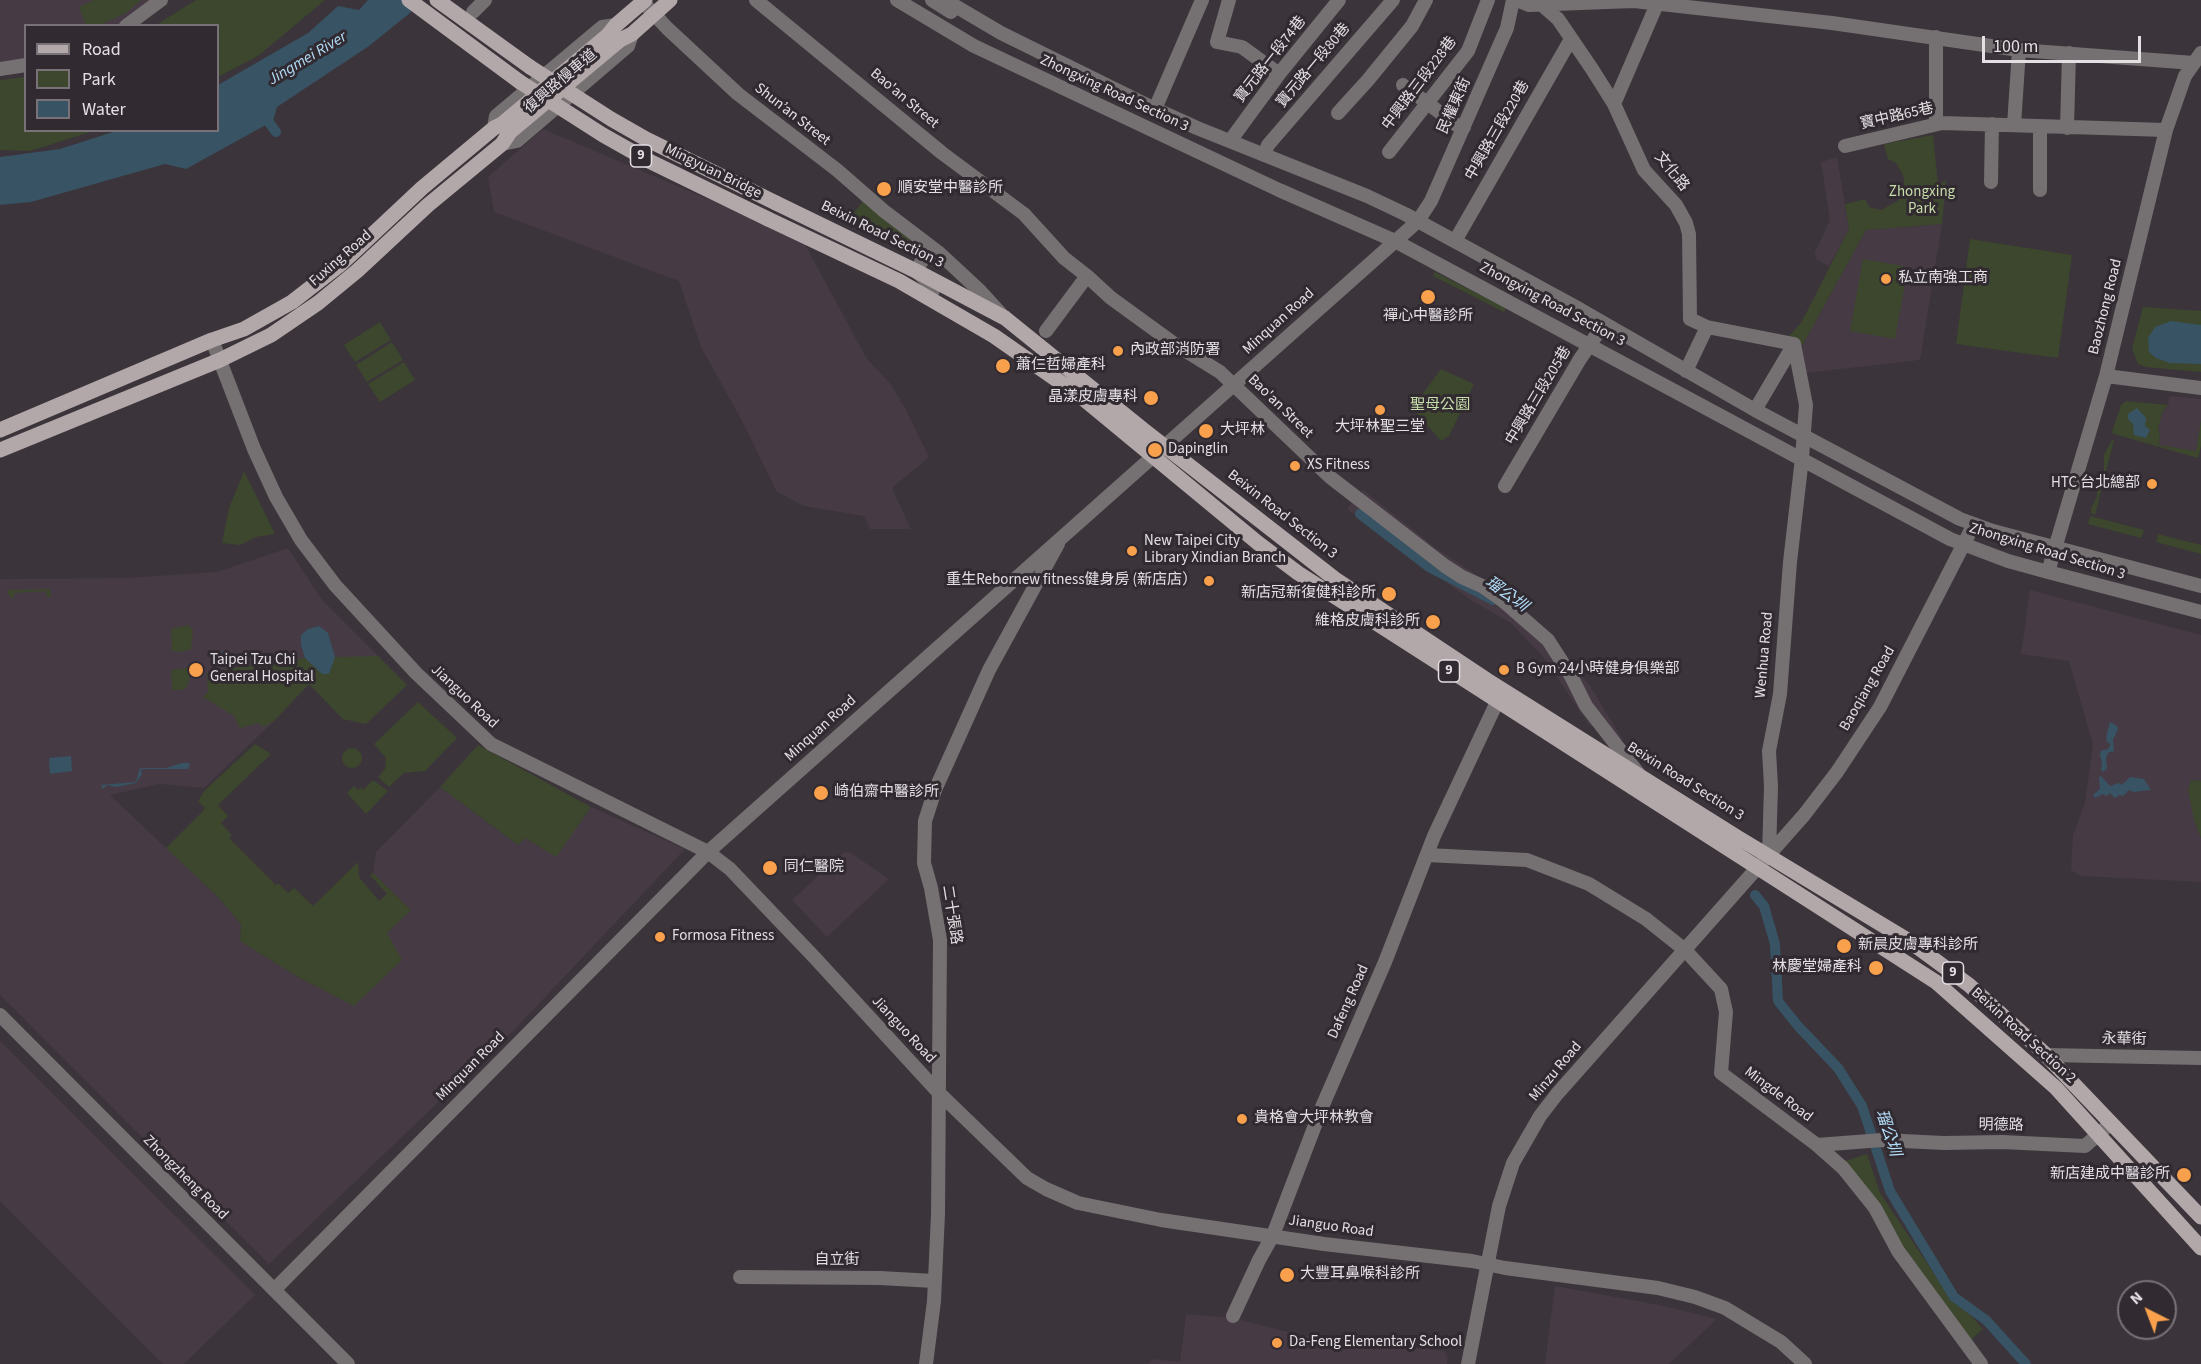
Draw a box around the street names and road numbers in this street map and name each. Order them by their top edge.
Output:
street label: 寶元路一段74巷 [1232,13,1310,107]
street label: 寶元路一段80巷 [1273,20,1355,112]
street label: 中興路三段228巷 [1379,34,1461,134]
street label: 復興路慢車道 [521,46,601,118]
street label: Zhongxing Road Section 3 [1037,52,1191,136]
street label: Bao'an Street [866,65,942,133]
street label: 民權東街 [1435,75,1475,137]
street label: 中興路三段220巷 [1462,78,1534,184]
street label: Shun’an Street [750,80,834,150]
street label: 寶中路65巷 [1858,100,1936,134]
street label: Mingyuan Bridge [662,141,764,203]
road number: 9 [630,145,652,167]
street label: 文化路 [1650,149,1692,195]
street label: Beixin Road Section 3 [818,197,946,273]
street label: Fuxing Road [306,227,376,291]
street label: Baozhong Road [2085,257,2127,357]
street label: Zhongxing Road Section 3 [1476,259,1628,351]
street label: Minquan Road [1239,285,1319,359]
street label: 中興路三段205巷 [1502,343,1576,449]
street label: Bao'an Street [1243,371,1317,443]
street label: Beixin Road Section 3 [1223,467,1341,563]
street label: Zhongxing Road Section 3 [1967,520,2127,584]
street label: Wenhua Road [1752,611,1778,699]
street label: Baoqiang Road [1836,643,1900,735]
road number: 9 [1438,660,1460,682]
street label: Jianguo Road [427,661,501,733]
street label: Minquan Road [781,692,861,766]
street label: Beixin Road Section 3 [1623,739,1747,825]
street label: 二十張路 [937,884,965,946]
street label: Dafeng Road [1325,962,1373,1042]
road number: 9 [1942,962,1964,984]
street label: Beixin Road Section 2 [1967,984,2079,1088]
street label: Jianguo Road [867,993,939,1067]
street label: Minquan Road [433,1029,509,1105]
street label: 永華街 [2101,1031,2147,1049]
street label: Minzu Road [1526,1038,1586,1106]
street label: Mingde Road [1740,1063,1816,1127]
street label: 明德路 [1978,1117,2024,1135]
street label: Zhongzheng Road [139,1132,231,1224]
street label: Jianguo Road [1287,1212,1375,1242]
street label: 自立街 [815,1252,859,1270]

